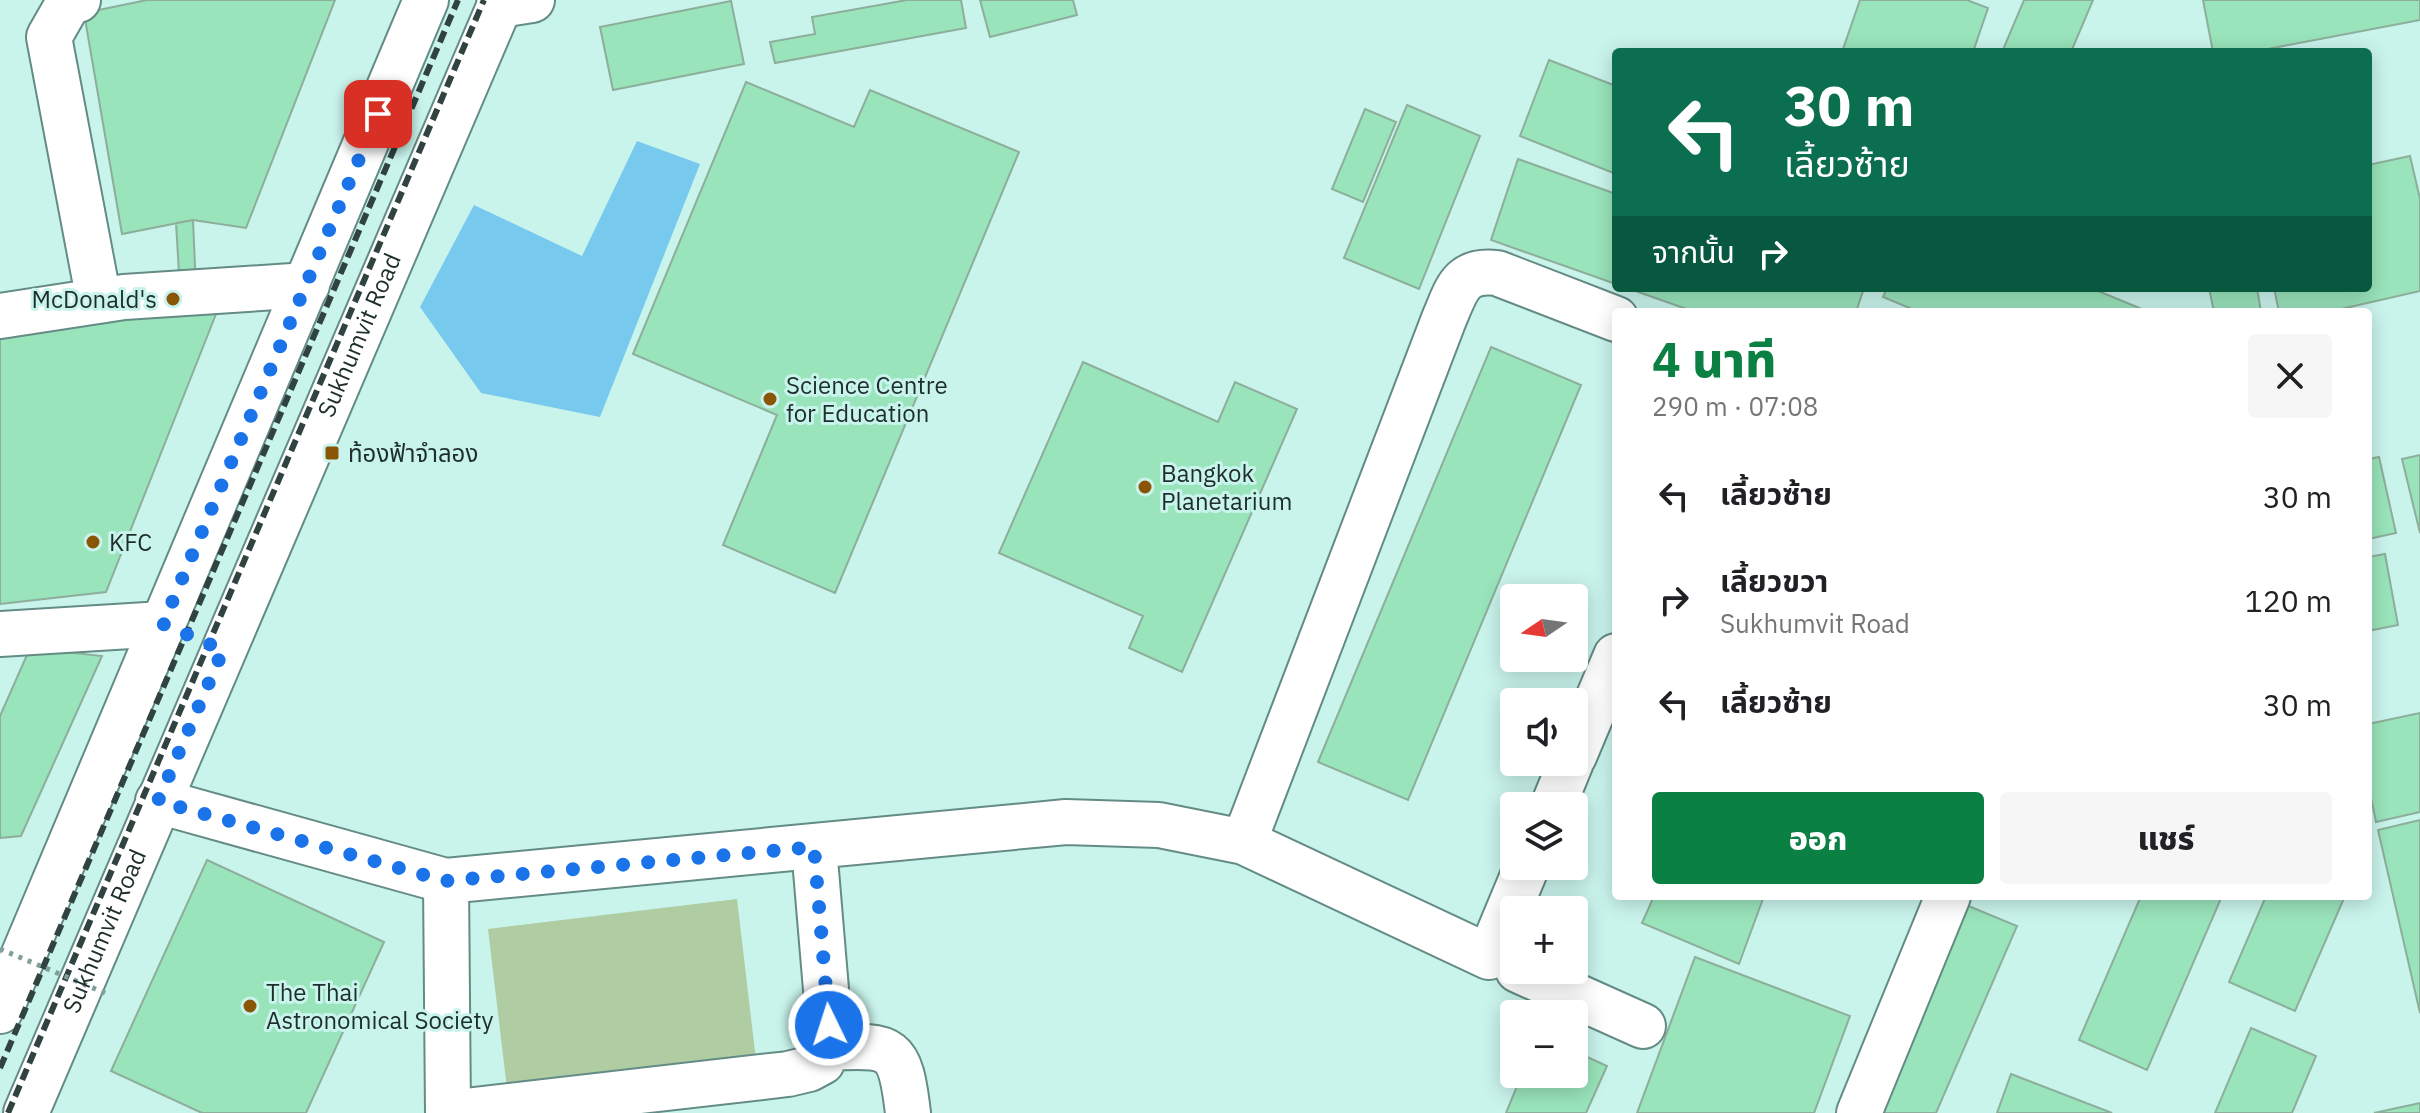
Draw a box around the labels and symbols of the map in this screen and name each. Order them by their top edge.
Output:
pin [344,80,412,148]
street label: Sukhumvit Road [309,248,408,422]
place label: McDonald's [32,283,157,315]
marker: McDonald's [164,290,182,308]
place label: Science Centre for Education [786,369,948,429]
marker: Science Centre for Education [761,390,779,408]
place label: ท้องฟ้าจำลอง [348,437,478,469]
marker: ท้องฟ้าจำลอง [323,444,341,462]
place label: Bangkok Planetarium [1161,457,1292,517]
marker: Bangkok Planetarium [1136,478,1154,496]
place label: KFC [109,526,152,558]
marker: KFC [84,533,102,551]
north arrow [1500,584,1588,672]
street label: Sukhumvit Road [55,844,153,1018]
place label: The Thai Astronomical Society [266,976,494,1036]
position arrow [787,983,871,1067]
marker: The Thai Astronomical Society [241,997,259,1015]

